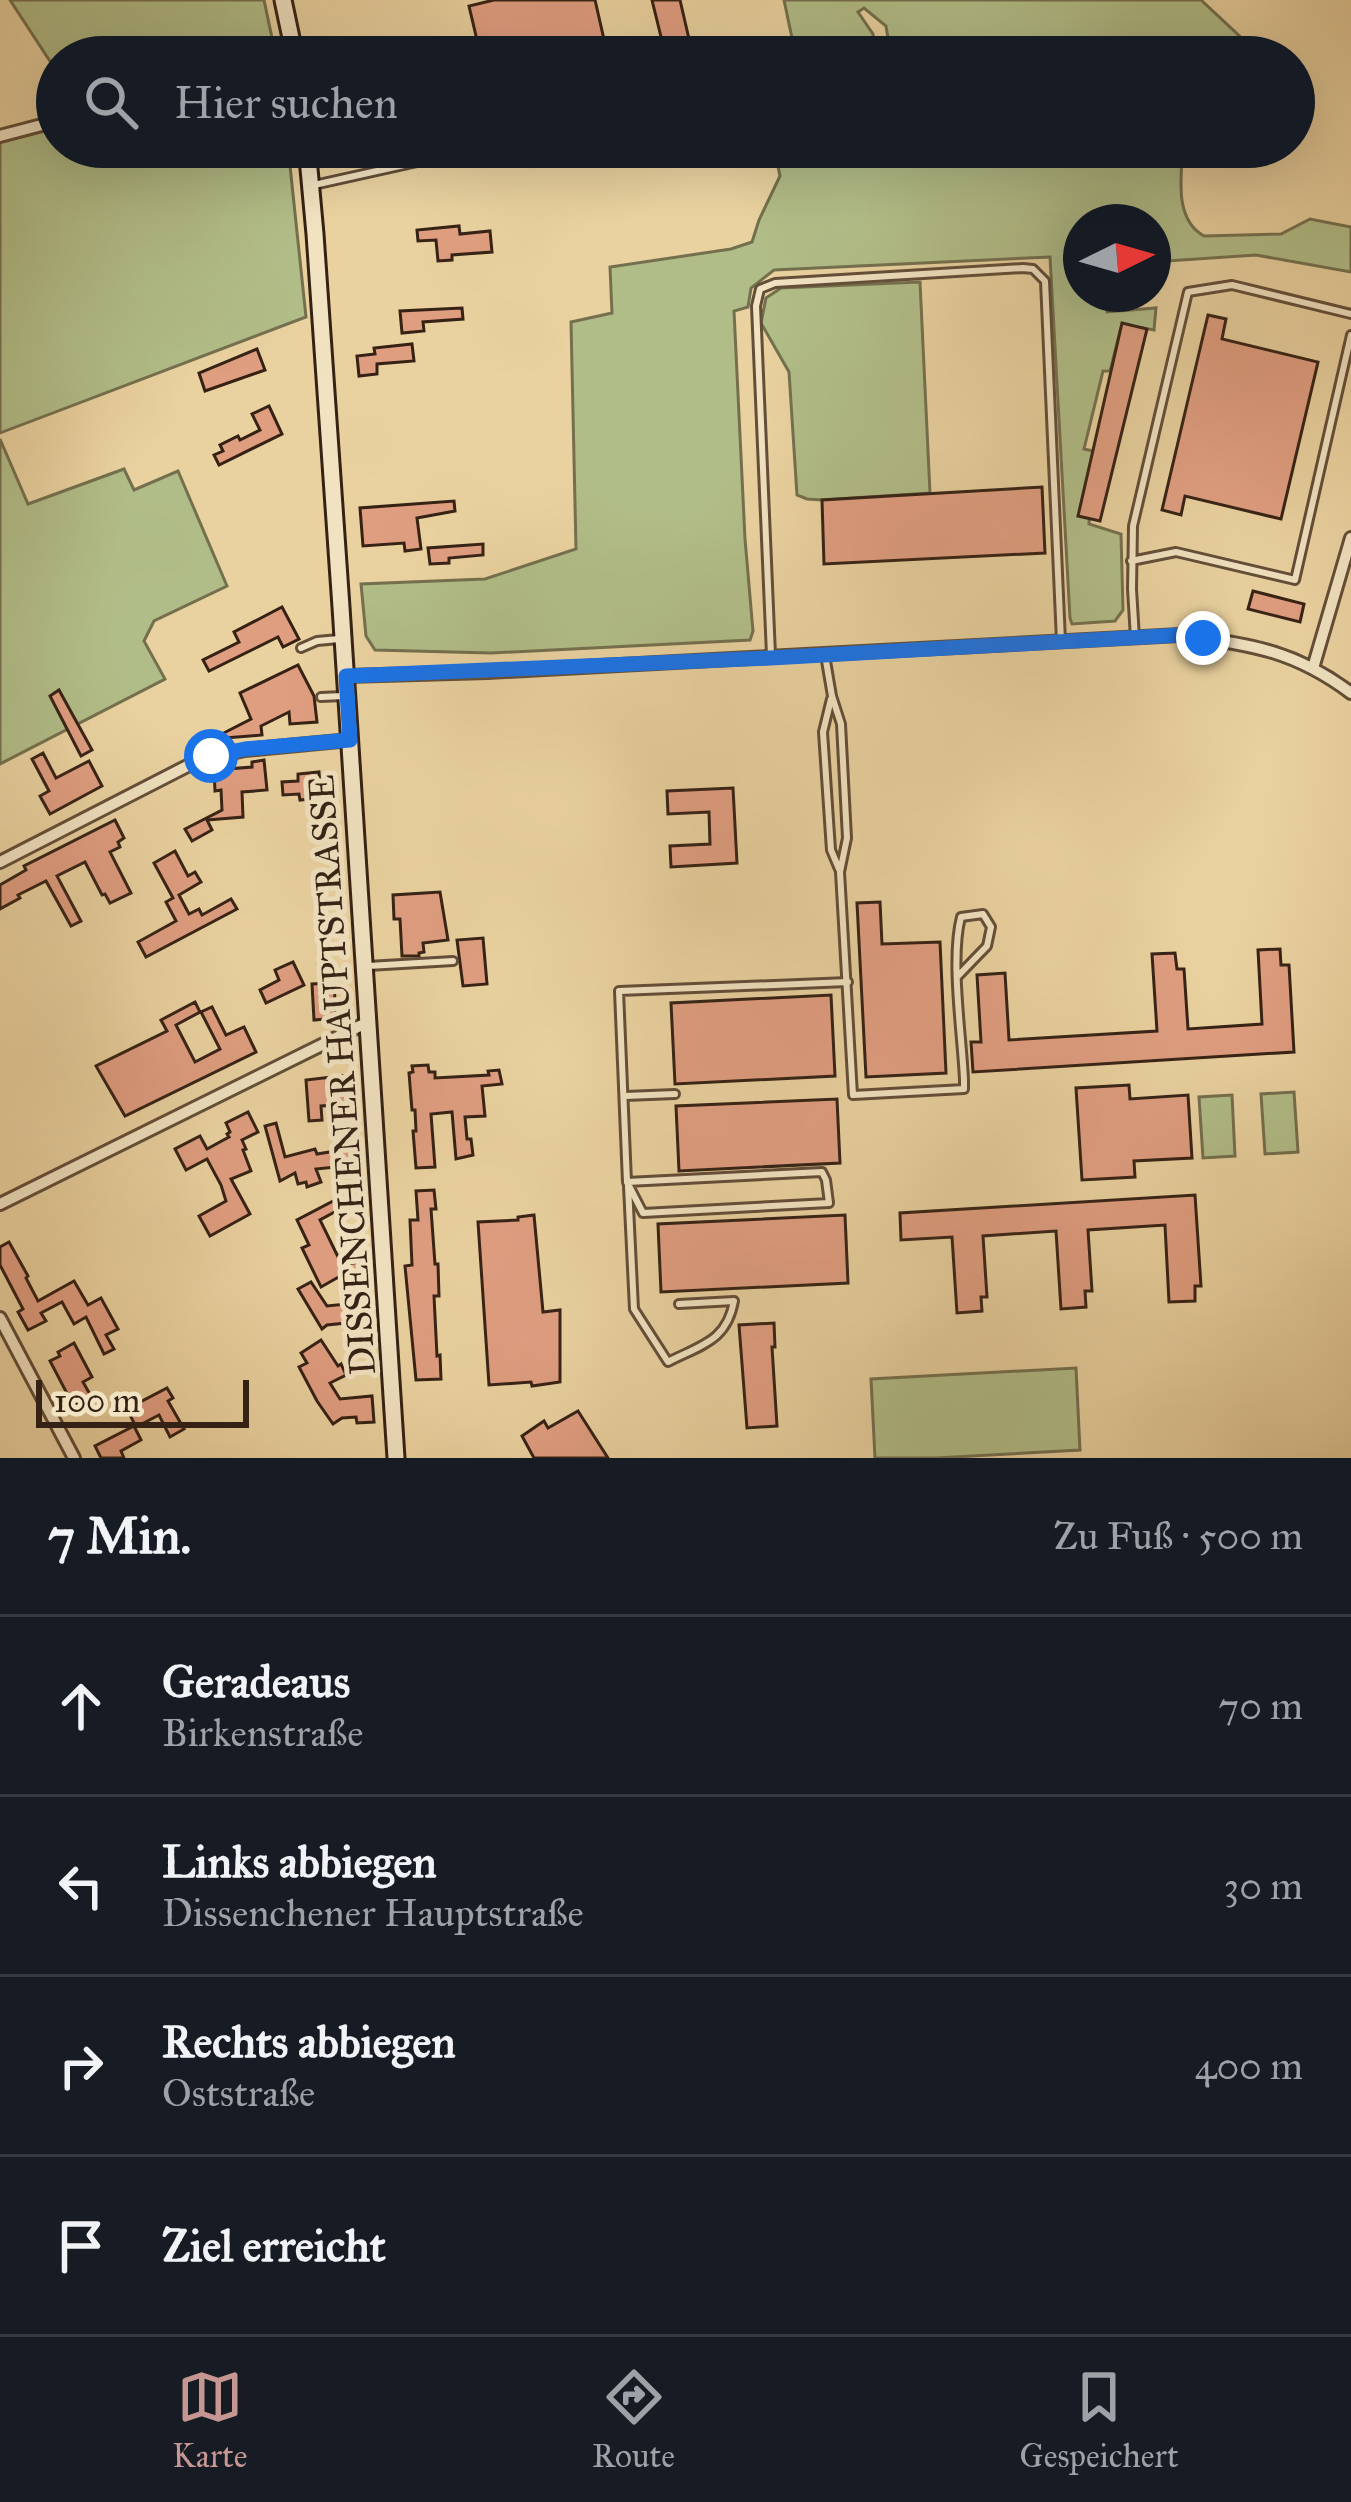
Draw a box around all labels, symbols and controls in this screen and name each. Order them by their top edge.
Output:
search box [36,36,1315,168]
icon: search [78,69,144,135]
text: Hier suchen [174,75,398,130]
north arrow [1063,204,1171,312]
route end [1176,611,1230,665]
route start [184,729,238,783]
street label: DISSENCHENER HAUPTSTRASSE [299,773,385,1377]
scale bar [36,1374,249,1427]
text: 100 m [54,1381,140,1421]
text: 7 Min. [48,1505,191,1567]
text: Zu Fuß · 500 m [1053,1512,1303,1560]
text: Geradeaus [162,1654,350,1709]
icon: ahead [48,1673,114,1739]
text: 70 m [1218,1682,1303,1730]
text: Birkenstraße [162,1709,363,1757]
text: Links abbiegen [162,1834,437,1889]
icon: left [48,1853,114,1919]
text: 30 m [1224,1862,1303,1910]
text: Dissenchener Hauptstraße [162,1889,584,1937]
text: Rechts abbiegen [162,2014,456,2069]
icon: right [48,2033,114,2099]
text: 400 m [1195,2042,1303,2090]
text: Oststraße [162,2069,315,2117]
icon: arrive [48,2213,114,2279]
text: Ziel erreicht [162,2218,386,2273]
tab: Karte [172,2364,247,2476]
tab: Route [592,2364,675,2476]
tab: Gespeichert [1020,2364,1179,2476]

